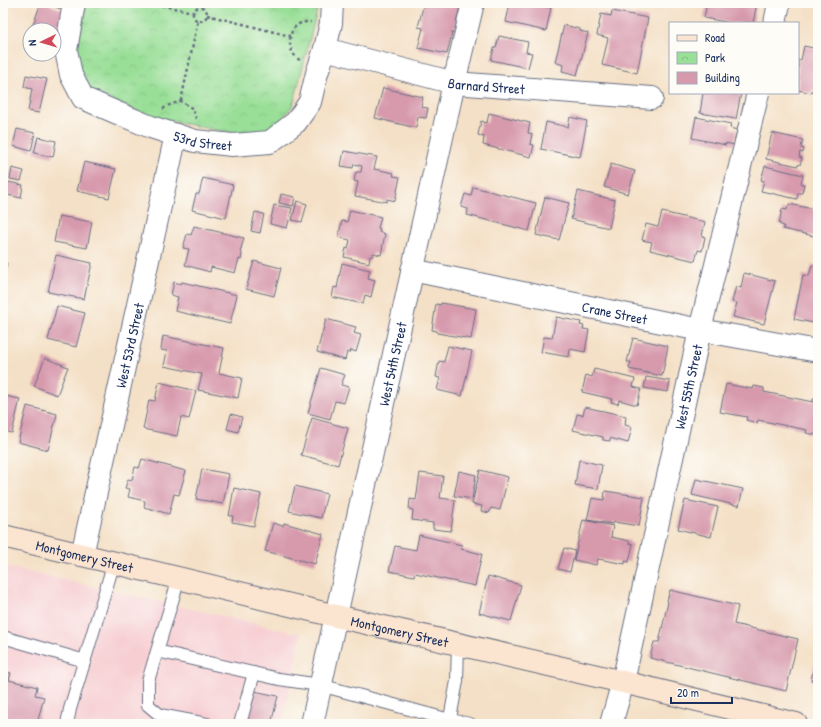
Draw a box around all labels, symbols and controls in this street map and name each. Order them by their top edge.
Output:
north arrow [22,22,62,62]
legend [669,22,799,94]
text: Road [705,29,725,46]
text: N [25,39,39,46]
text: Park [705,49,725,66]
text: Building [705,69,740,86]
street label: Barnard Street [446,72,526,98]
street label: 53rd Street [171,125,233,154]
street label: Crane Street [580,296,649,328]
street label: West 53rd Street [110,301,148,390]
street label: West 54th Street [373,320,410,407]
street label: West 55th Street [669,342,706,431]
street label: Montgomery Street [34,535,135,577]
street label: Montgomery Street [349,610,451,651]
scale bar [671,679,732,705]
text: 20 m [677,684,699,701]

